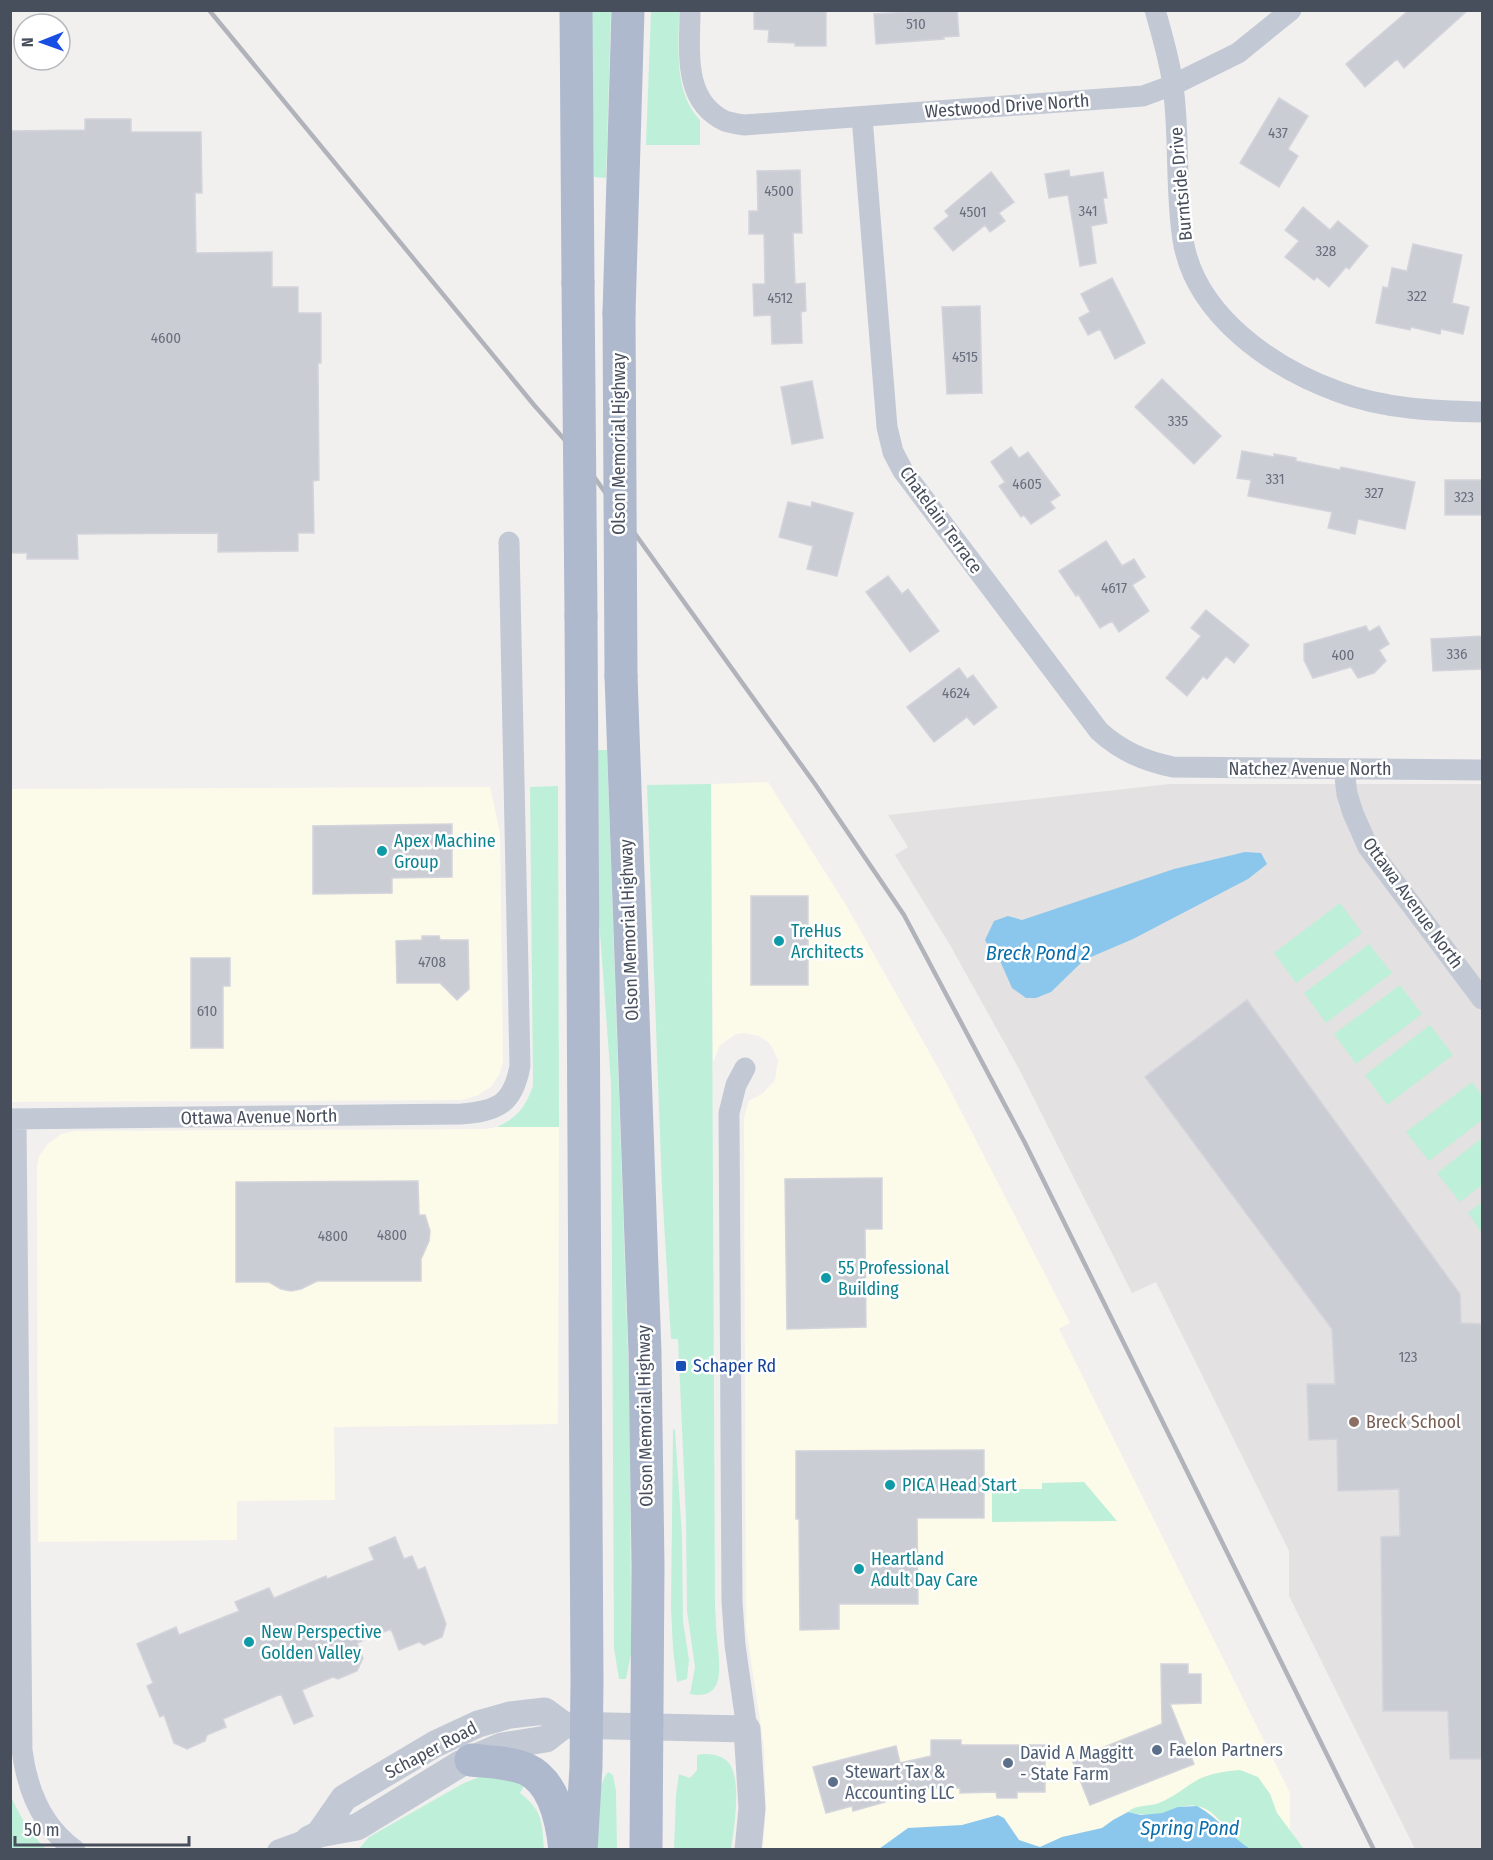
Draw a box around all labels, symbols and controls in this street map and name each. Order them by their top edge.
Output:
north arrow [12,12,72,72]
house number: 510 [906,15,926,33]
text: N [18,37,37,47]
street label: Westwood Drive North [924,89,1090,123]
house number: 437 [1268,124,1288,142]
street label: Burntside Drive [1165,126,1197,242]
house number: 4500 [764,182,794,200]
house number: 341 [1079,202,1098,220]
house number: 4501 [959,203,987,221]
house number: 328 [1316,242,1336,260]
house number: 322 [1407,287,1427,305]
house number: 4512 [767,289,793,307]
house number: 4600 [151,329,181,347]
house number: 4515 [952,348,978,366]
street label: Olson Memorial Highway [608,353,630,535]
house number: 335 [1168,412,1188,430]
street label: Chatelain Terrace [895,462,987,578]
house number: 331 [1265,470,1285,488]
house number: 4605 [1012,475,1042,493]
house number: 327 [1364,484,1384,502]
house number: 323 [1454,488,1474,506]
house number: 4617 [1101,579,1127,597]
house number: 336 [1447,645,1467,663]
house number: 400 [1332,646,1354,664]
house number: 4624 [942,684,970,702]
street label: Natchez Avenue North [1228,758,1392,780]
place label: Apex Machine Group [394,830,496,873]
street label: Ottawa Avenue North [1358,833,1468,973]
street label: Olson Memorial Highway [615,839,643,1021]
marker: Apex Machine Group [375,844,389,858]
place label: TreHus Architects [791,920,864,963]
marker: TreHus Architects [772,934,786,948]
water label: Breck Pond 2 [986,941,1090,965]
house number: 4708 [418,953,446,971]
house number: 610 [197,1002,217,1020]
street label: Ottawa Avenue North [180,1105,338,1129]
house number: 4800 [377,1226,407,1244]
house number: 4800 [318,1227,348,1245]
place label: 55 Professional Building [838,1257,950,1300]
marker: 55 Professional Building [819,1271,833,1285]
street label: Olson Memorial Highway [632,1325,658,1507]
house number: 123 [1398,1348,1418,1366]
place label: Schaper Rd [693,1355,776,1377]
marker: Schaper Rd [674,1359,688,1373]
place label: Breck School [1366,1411,1461,1433]
marker: Breck School [1347,1415,1361,1429]
place label: PICA Head Start [902,1474,1017,1496]
marker: PICA Head Start [883,1478,897,1492]
place label: Heartland Adult Day Care [871,1548,978,1591]
marker: Heartland Adult Day Care [852,1562,866,1576]
place label: New Perspective Golden Valley [261,1621,382,1664]
marker: New Perspective Golden Valley [242,1635,256,1649]
street label: Schaper Road [381,1717,481,1783]
place label: Faelon Partners [1169,1739,1283,1761]
place label: David A Maggitt - State Farm [1020,1742,1134,1785]
marker: Faelon Partners [1150,1743,1164,1757]
marker: David A Maggitt - State Farm [1001,1756,1015,1770]
place label: Stewart Tax & Accounting LLC [845,1761,954,1804]
marker: Stewart Tax & Accounting LLC [826,1775,840,1789]
scale bar [15,1809,189,1847]
water label: Spring Pond [1140,1816,1240,1840]
text: 50 m [24,1819,60,1841]

